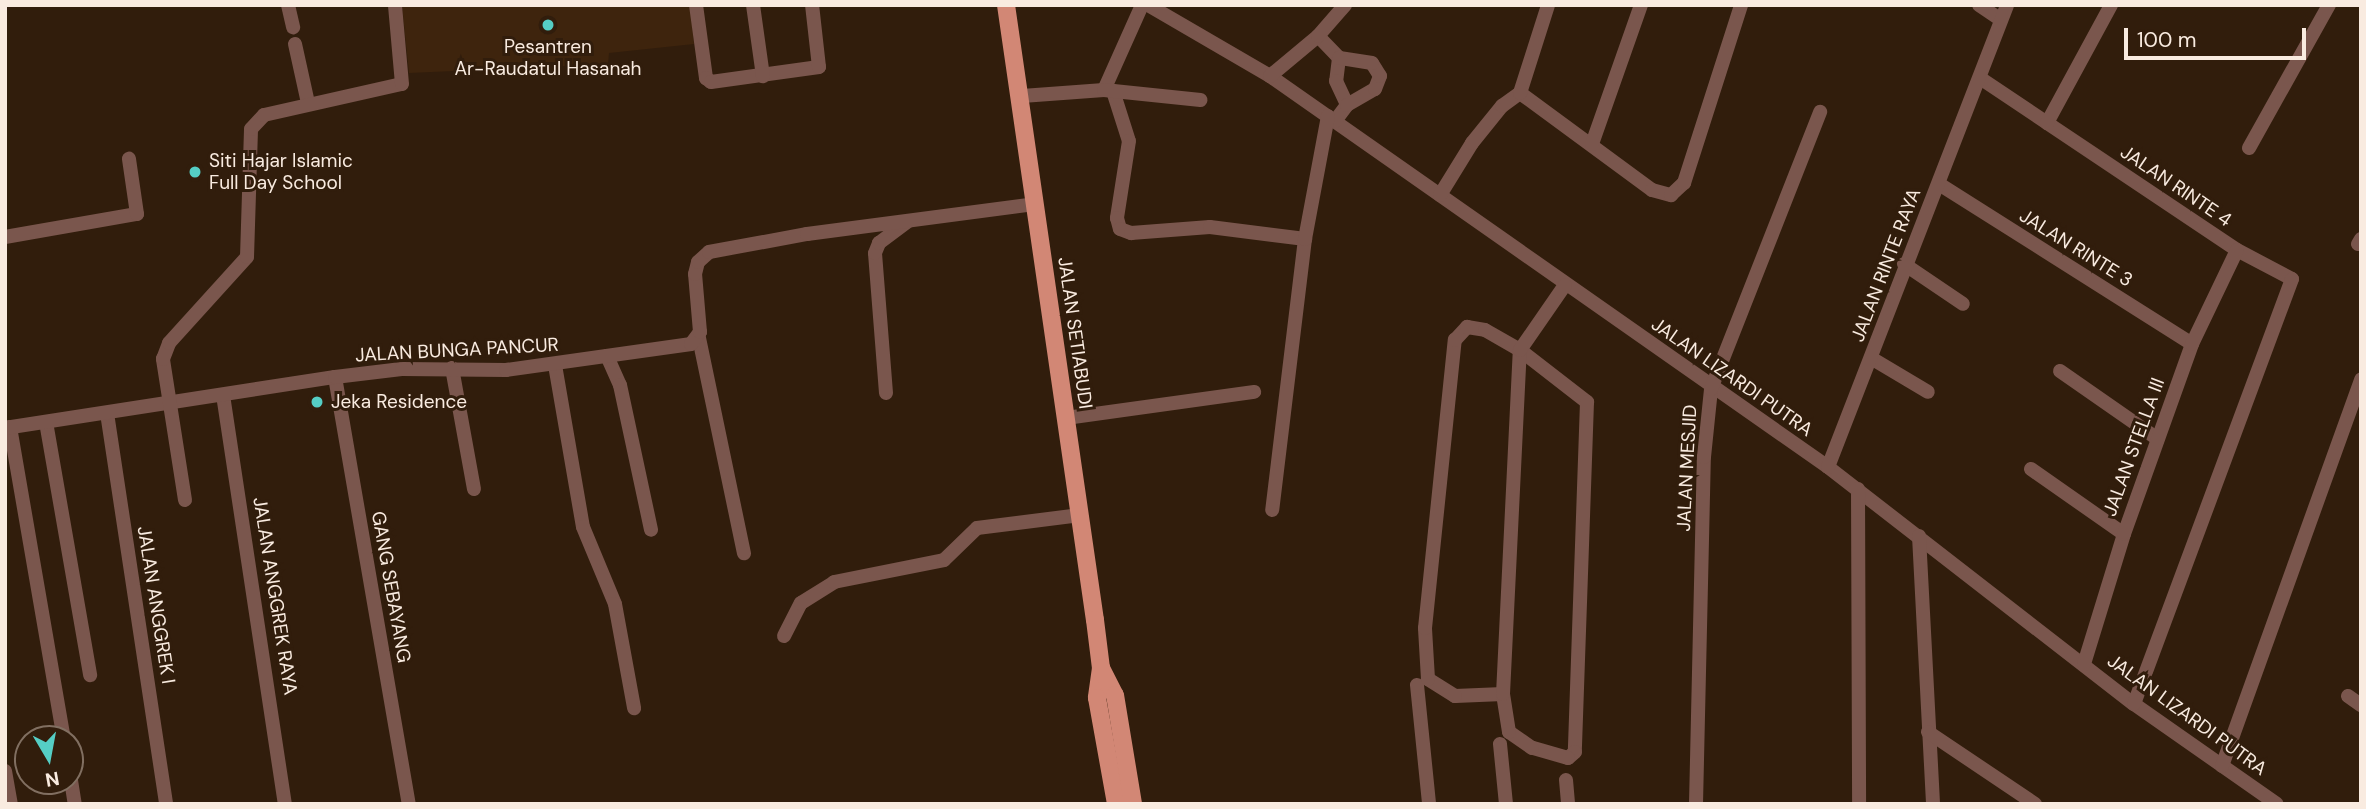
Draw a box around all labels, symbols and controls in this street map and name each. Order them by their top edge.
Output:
scale bar [2128,14,2310,58]
marker: Pesantren Ar-Raudatul Hasanah [540,17,556,33]
text: 100 m [2137,26,2197,54]
place label: Pesantren Ar-Raudatul Hasanah [454,36,642,80]
street label: JALAN RINTE 4 [2116,140,2236,232]
place label: Siti Hajar Islamic Full Day School [209,150,353,194]
marker: Siti Hajar Islamic Full Day School [187,164,203,180]
street label: JALAN RINTE RAYA [1846,185,1926,345]
street label: JALAN RINTE 3 [2015,204,2137,292]
street label: JALAN SETIABUDI [1053,256,1097,410]
street label: JALAN LIZARDI PUTRA [1647,313,1817,441]
street label: JALAN BUNGA PANCUR [355,333,559,367]
street label: JALAN STELLA III [2098,375,2170,519]
place label: Jeka Residence [331,391,467,413]
marker: Jeka Residence [309,394,325,410]
street label: JALAN MESJID [1672,404,1702,532]
street label: JALAN ANGGREK RAYA [248,496,302,696]
street label: GANG SEBAYANG [366,509,416,665]
street label: JALAN ANGGREK I [132,524,180,686]
street label: JALAN LIZARDI PUTRA [2103,649,2271,781]
north arrow [14,725,84,795]
text: N [43,766,61,793]

